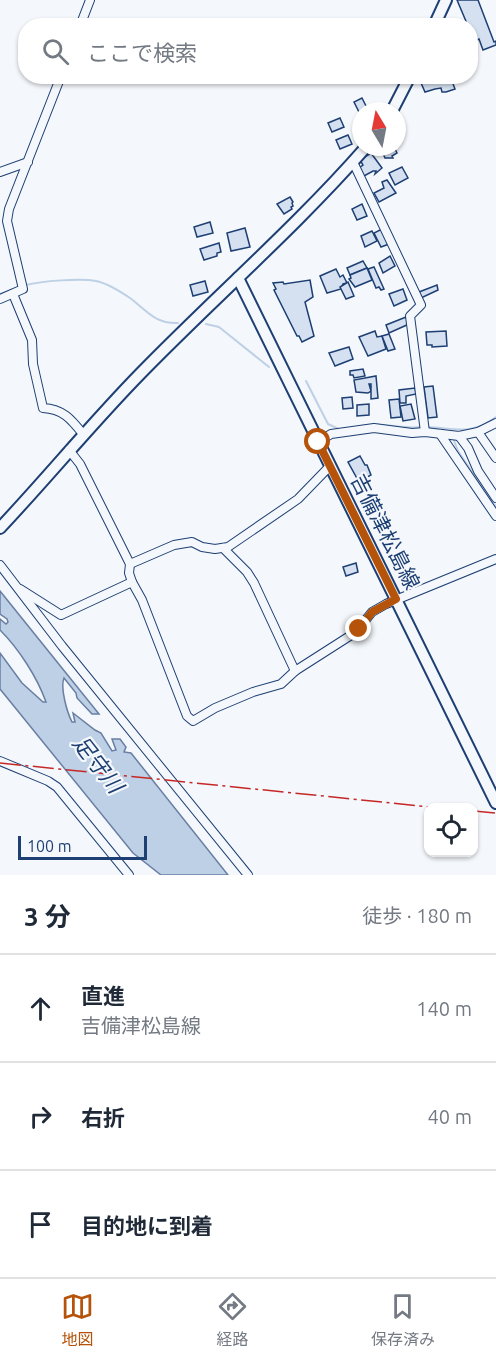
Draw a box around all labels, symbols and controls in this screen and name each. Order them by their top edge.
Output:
search box [18,18,478,84]
icon: search [39,35,72,68]
text: ここで検索 [87,40,197,65]
north arrow [352,102,406,156]
route start [304,428,330,454]
street label: 吉備津松島線 [347,470,425,593]
route end [345,615,371,641]
water label: 足守川 [68,730,130,799]
map controls [424,803,478,857]
button: locate [424,803,478,857]
scale bar [18,833,147,860]
text: 100 m [27,837,72,855]
text: 3 分 [24,902,71,931]
text: 徒歩 · 180 m [362,904,472,927]
text: 直進 [81,983,125,1008]
icon: ahead [24,992,57,1025]
text: 140 m [416,997,472,1020]
text: 吉備津松島線 [81,1014,201,1037]
icon: right [24,1100,57,1133]
text: 右折 [81,1105,125,1130]
text: 40 m [428,1105,472,1128]
icon: arrive [24,1208,57,1241]
text: 目的地に到着 [81,1213,213,1238]
tab: 地図 [61,1290,94,1350]
tab: 経路 [216,1290,249,1350]
tab: 保存済み [371,1290,435,1350]

